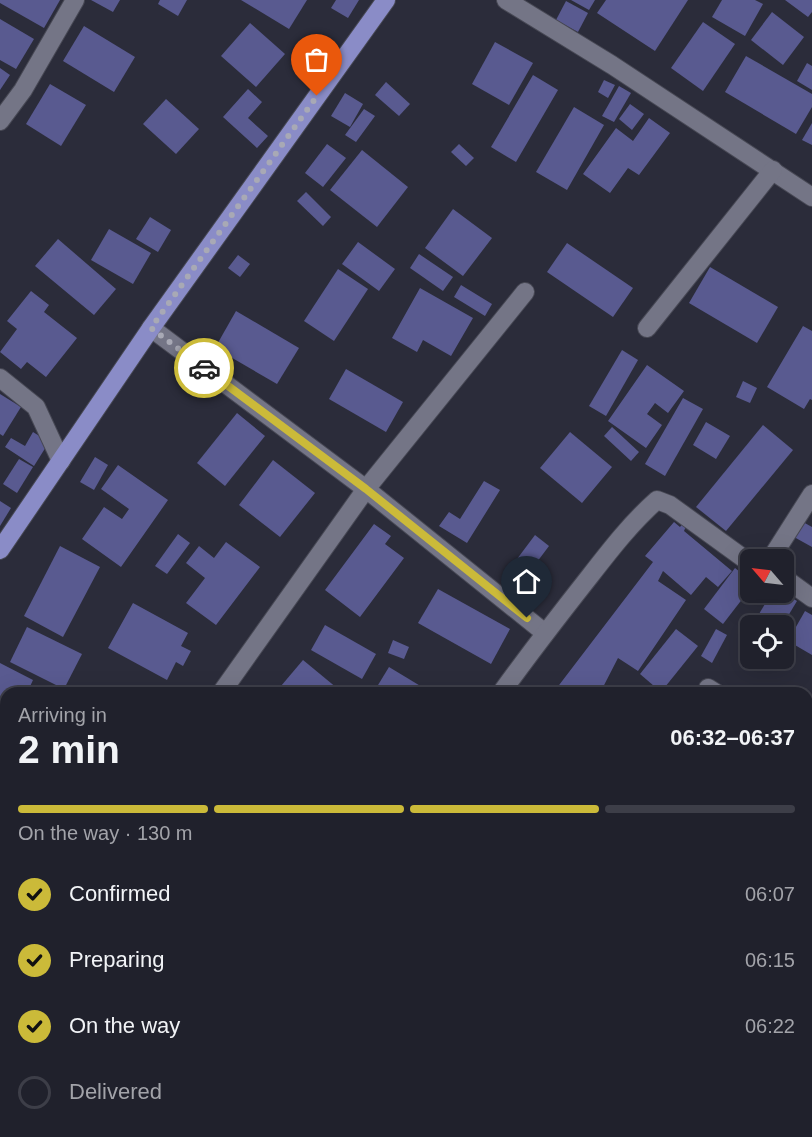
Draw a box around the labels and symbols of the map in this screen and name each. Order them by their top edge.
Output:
pin [291,34,342,96]
courier [174,338,234,398]
north arrow [740,549,794,603]
pin [501,556,552,618]

